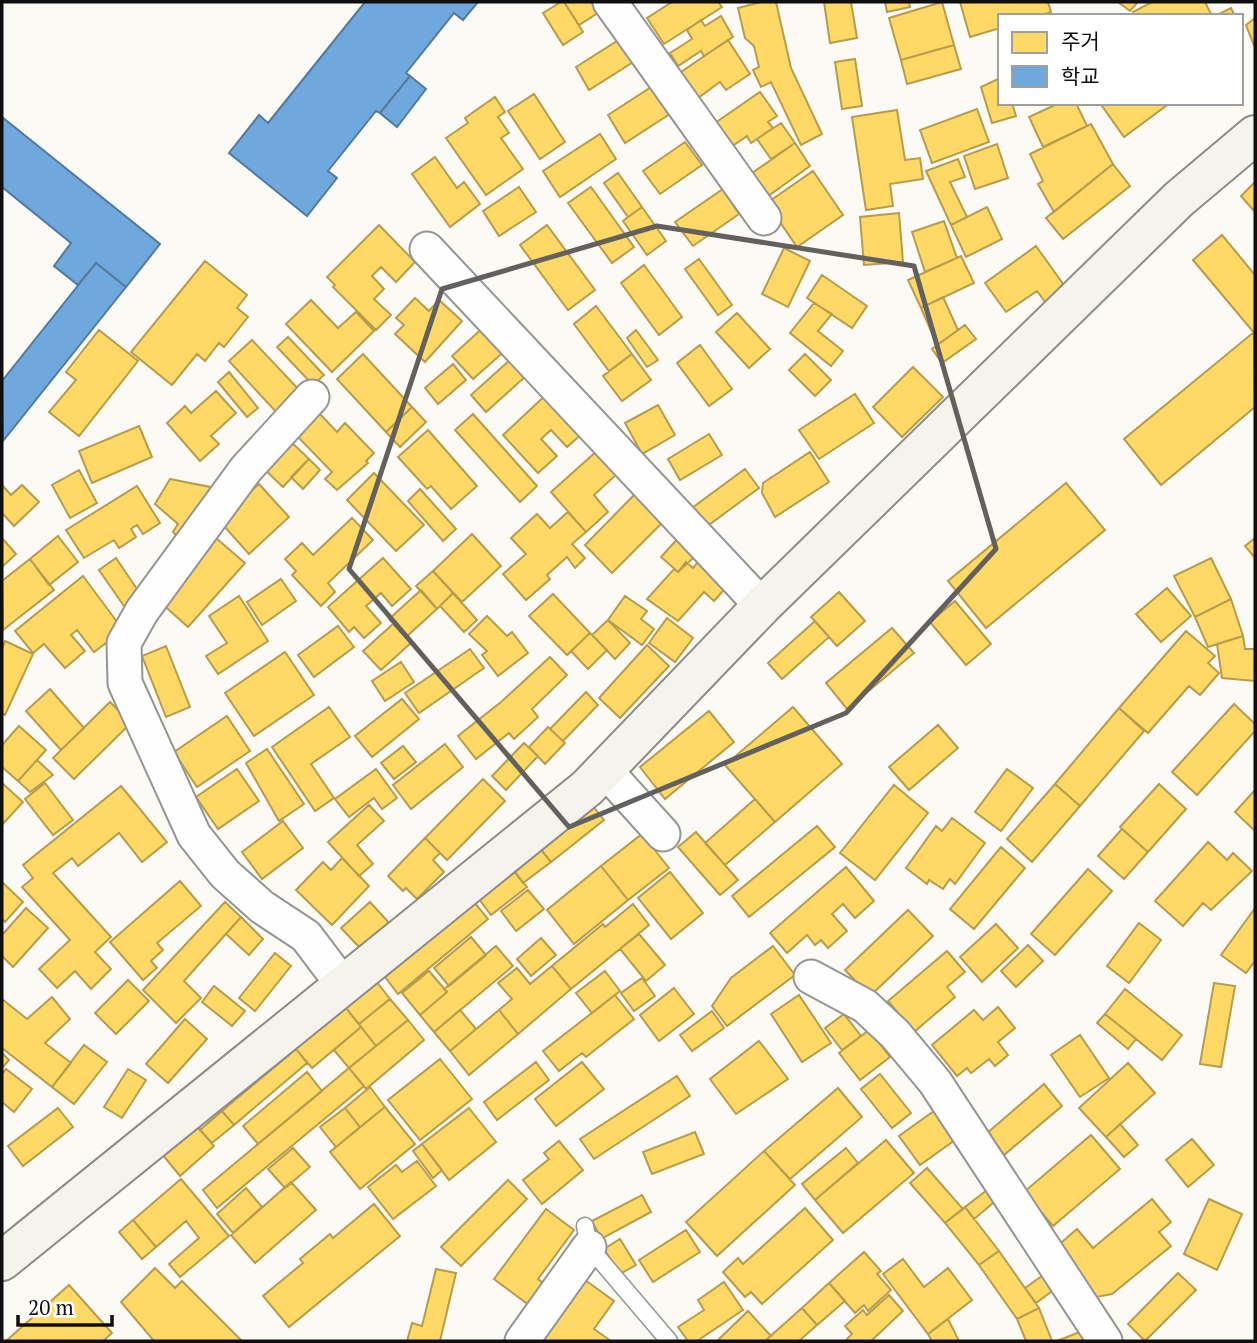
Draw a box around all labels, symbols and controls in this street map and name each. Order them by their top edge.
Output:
legend [998,14,1243,105]
text: 주거 [1061,27,1100,55]
text: 학교 [1061,62,1100,90]
scale bar [18,1284,112,1328]
text: 20 m [28,1293,74,1321]

